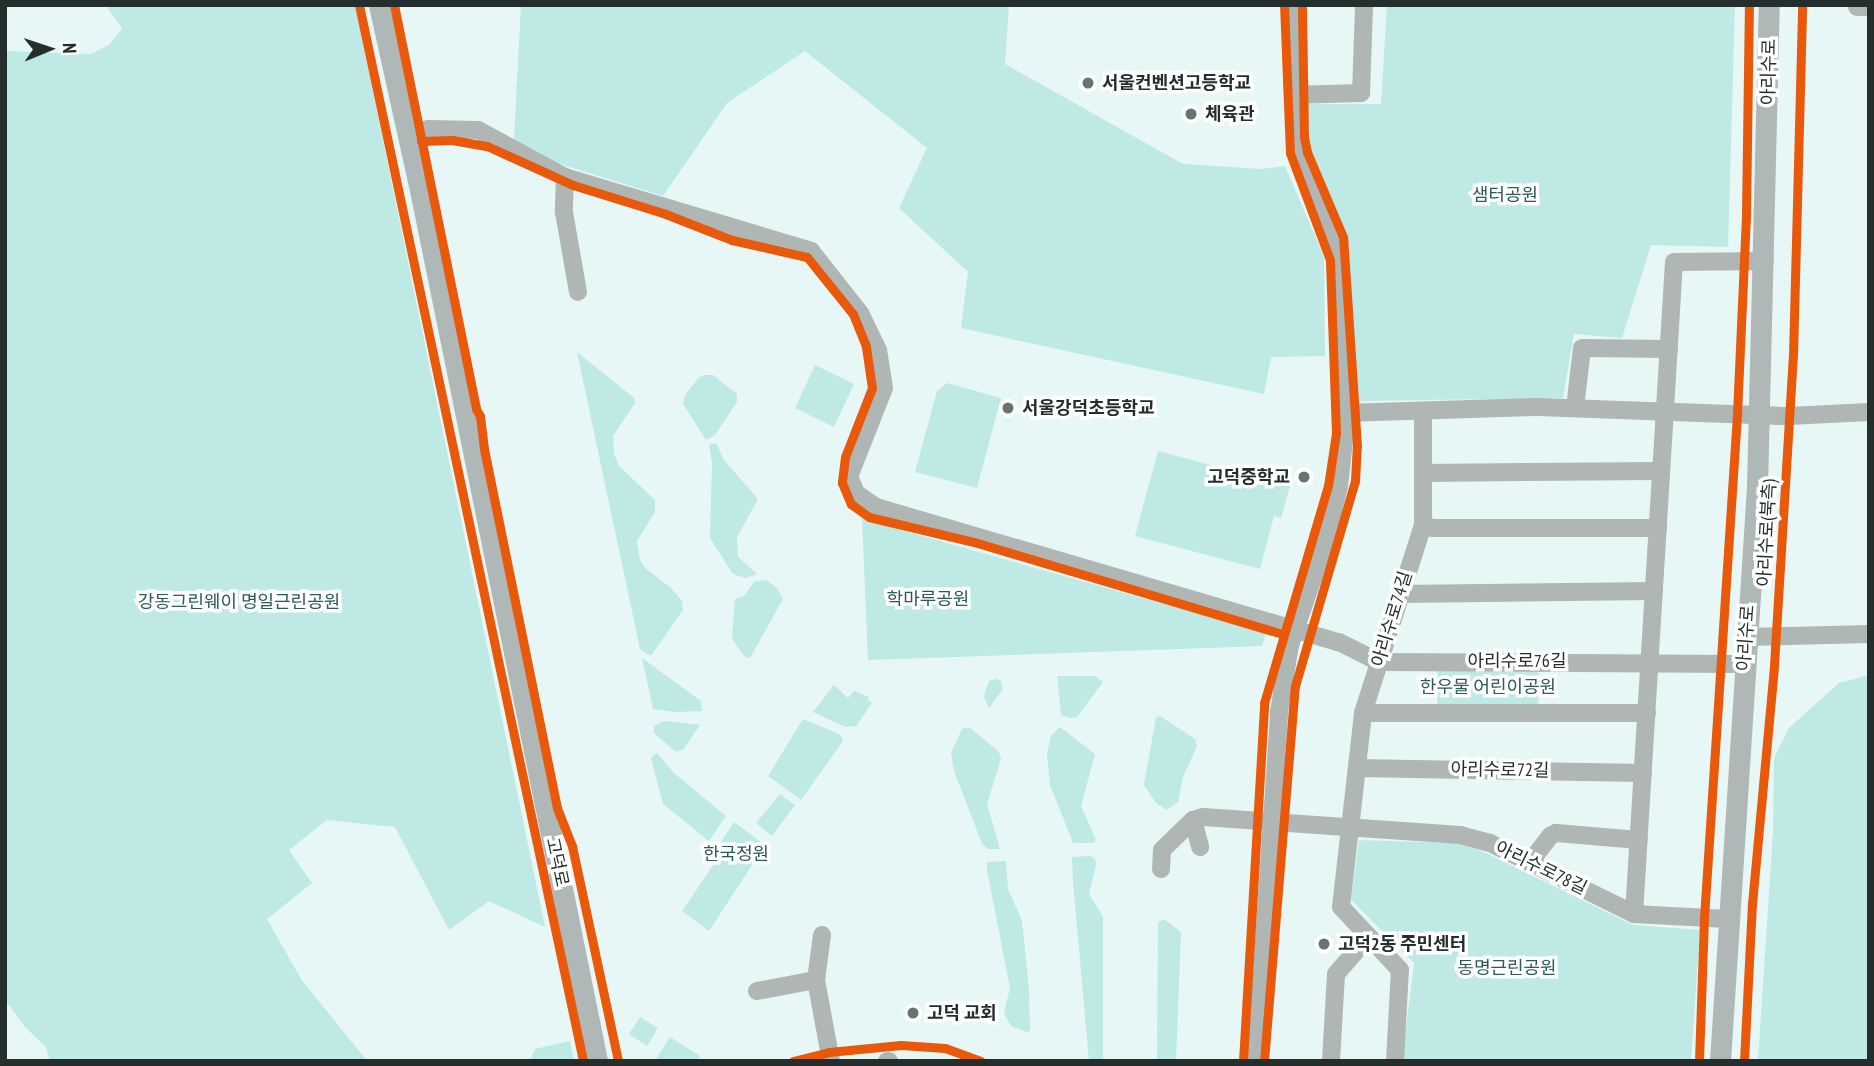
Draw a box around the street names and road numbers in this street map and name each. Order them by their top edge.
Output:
street label: 아리수로 [1758,39,1780,105]
street label: 아리수로(북측) [1753,479,1781,587]
street label: 아리수로74길 [1367,569,1417,669]
street label: 아리수로 [1733,604,1759,672]
street label: 아리수로76길 [1468,650,1566,672]
street label: 아리수로72길 [1450,758,1550,782]
street label: 고덕로 [541,835,573,889]
street label: 아리수로78길 [1492,837,1590,899]

